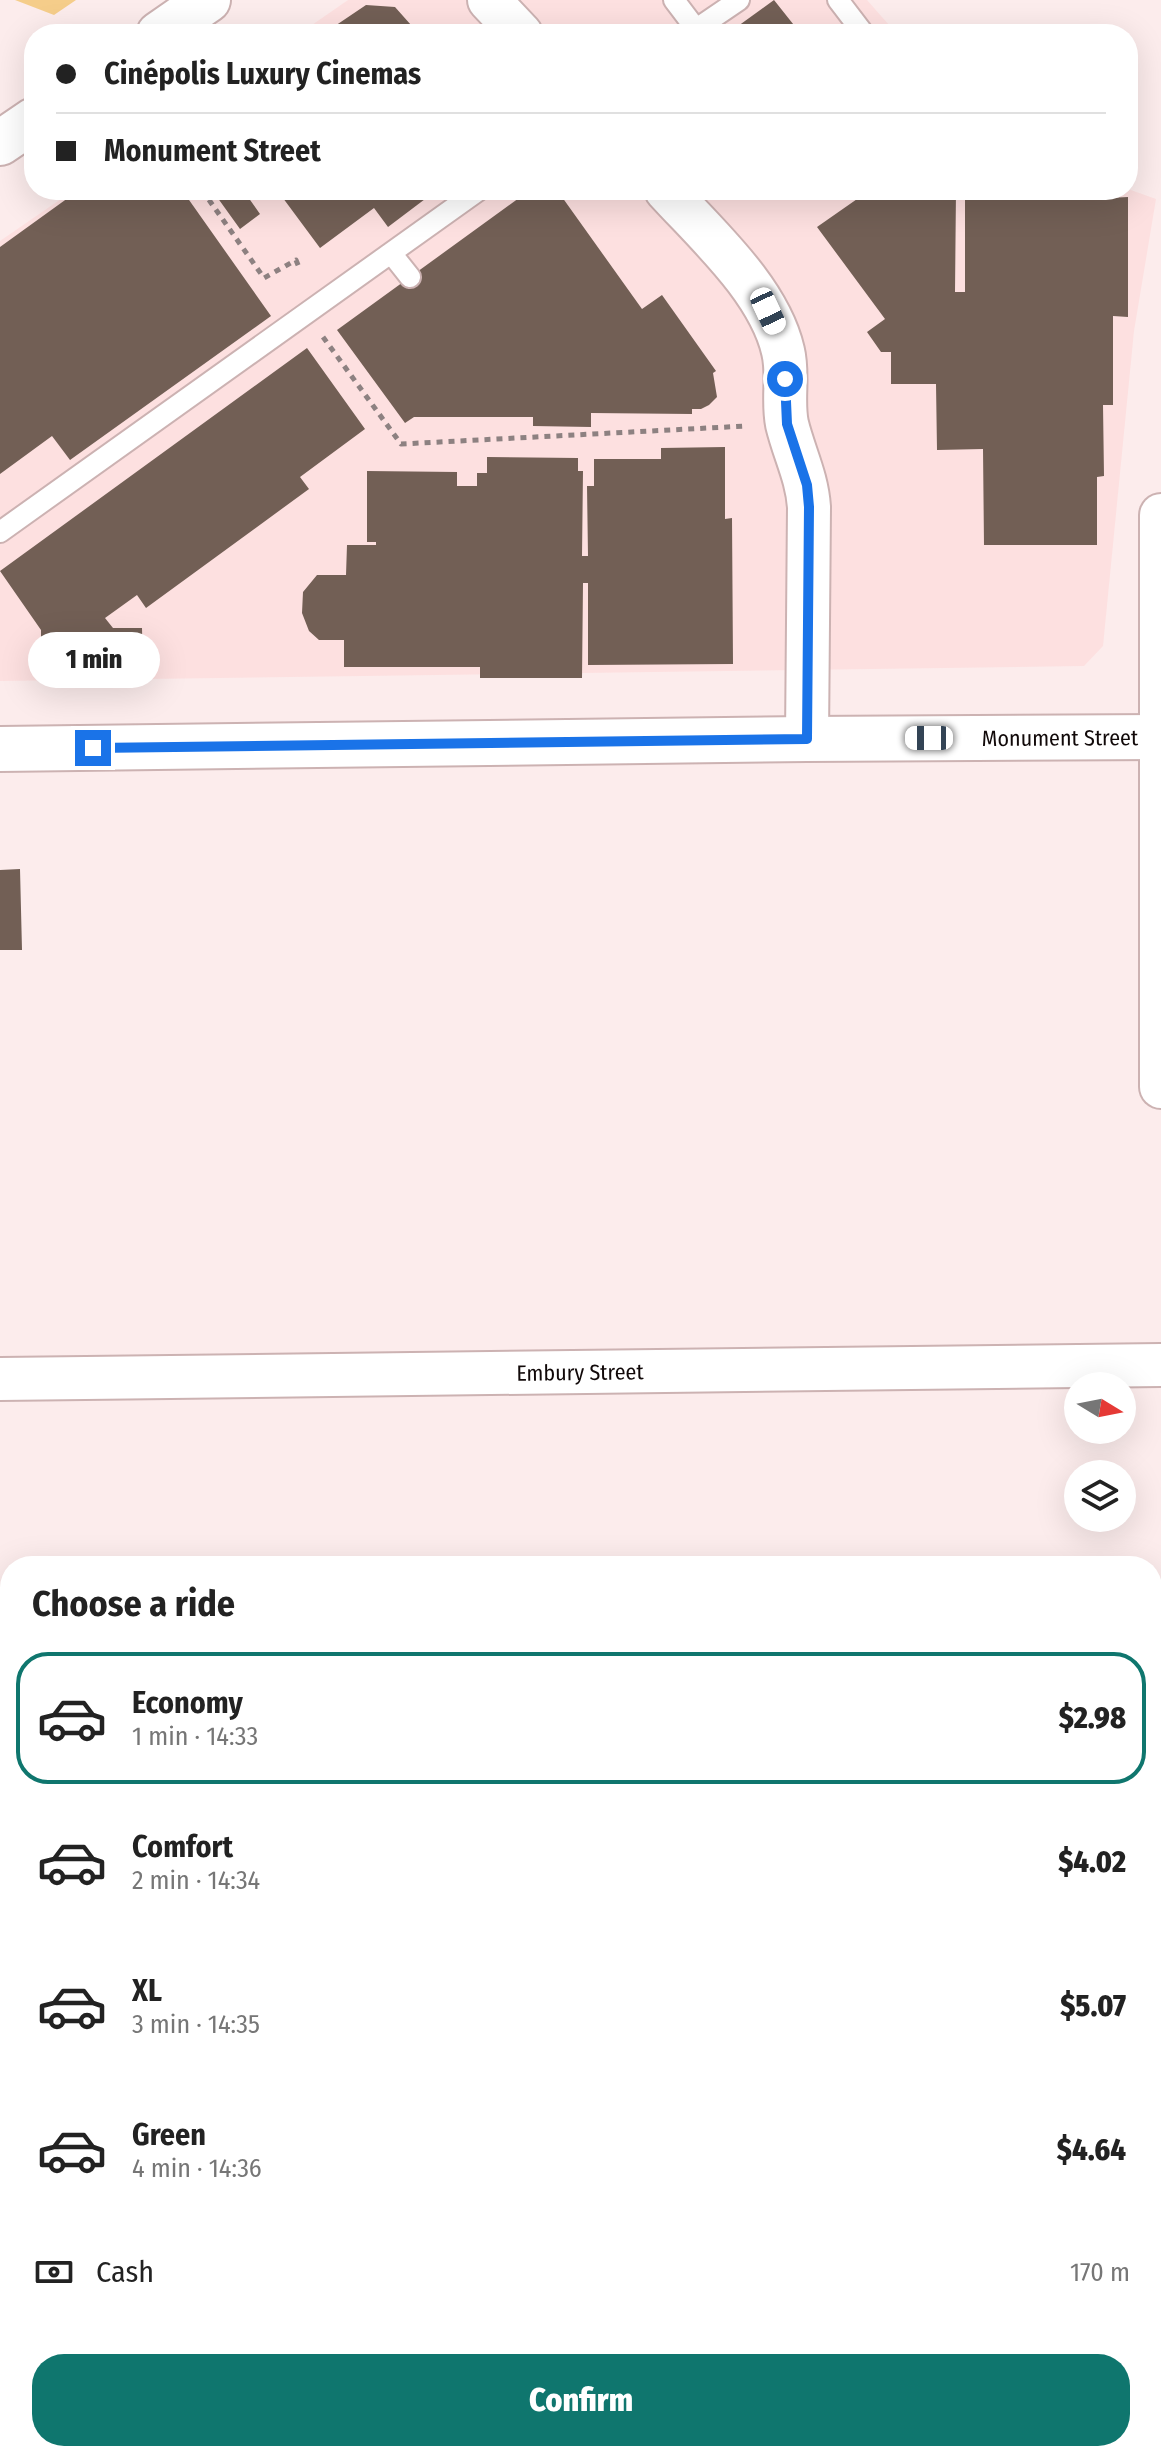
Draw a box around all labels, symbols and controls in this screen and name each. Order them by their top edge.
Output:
text: Cinépolis Luxury Cinemas [104,56,421,92]
text: Monument Street [104,133,321,169]
car [747,284,789,338]
route start [767,361,803,397]
callout: 1 min [27,632,159,688]
text: 1 min [66,644,122,675]
street label: Monument Street [982,724,1139,752]
car [905,726,953,750]
route end [75,730,111,766]
street label: Embury Street [516,1358,644,1386]
north arrow [1064,1372,1136,1444]
map controls [1064,1372,1136,1532]
button: layers [1064,1460,1136,1532]
text: Choose a ride [32,1582,235,1626]
icon: car [36,1682,108,1754]
text: Economy [132,1685,243,1721]
text: $2.98 [1059,1700,1126,1736]
text: 1 min · 14:33 [132,1721,258,1752]
icon: car [36,1826,108,1898]
text: Comfort [132,1829,233,1865]
text: $4.02 [1058,1844,1126,1880]
text: 2 min · 14:34 [132,1865,260,1896]
icon: car [36,1970,108,2042]
text: XL [132,1973,162,2009]
text: $5.07 [1060,1988,1126,2024]
text: 3 min · 14:35 [132,2009,260,2040]
icon: car [36,2114,108,2186]
text: Green [132,2117,206,2153]
text: $4.64 [1057,2132,1126,2168]
text: 4 min · 14:36 [132,2153,262,2184]
icon: cash [32,2250,76,2294]
text: Cash [96,2254,154,2290]
text: 170 m [1070,2257,1130,2288]
button: Confirm [32,2354,1130,2446]

